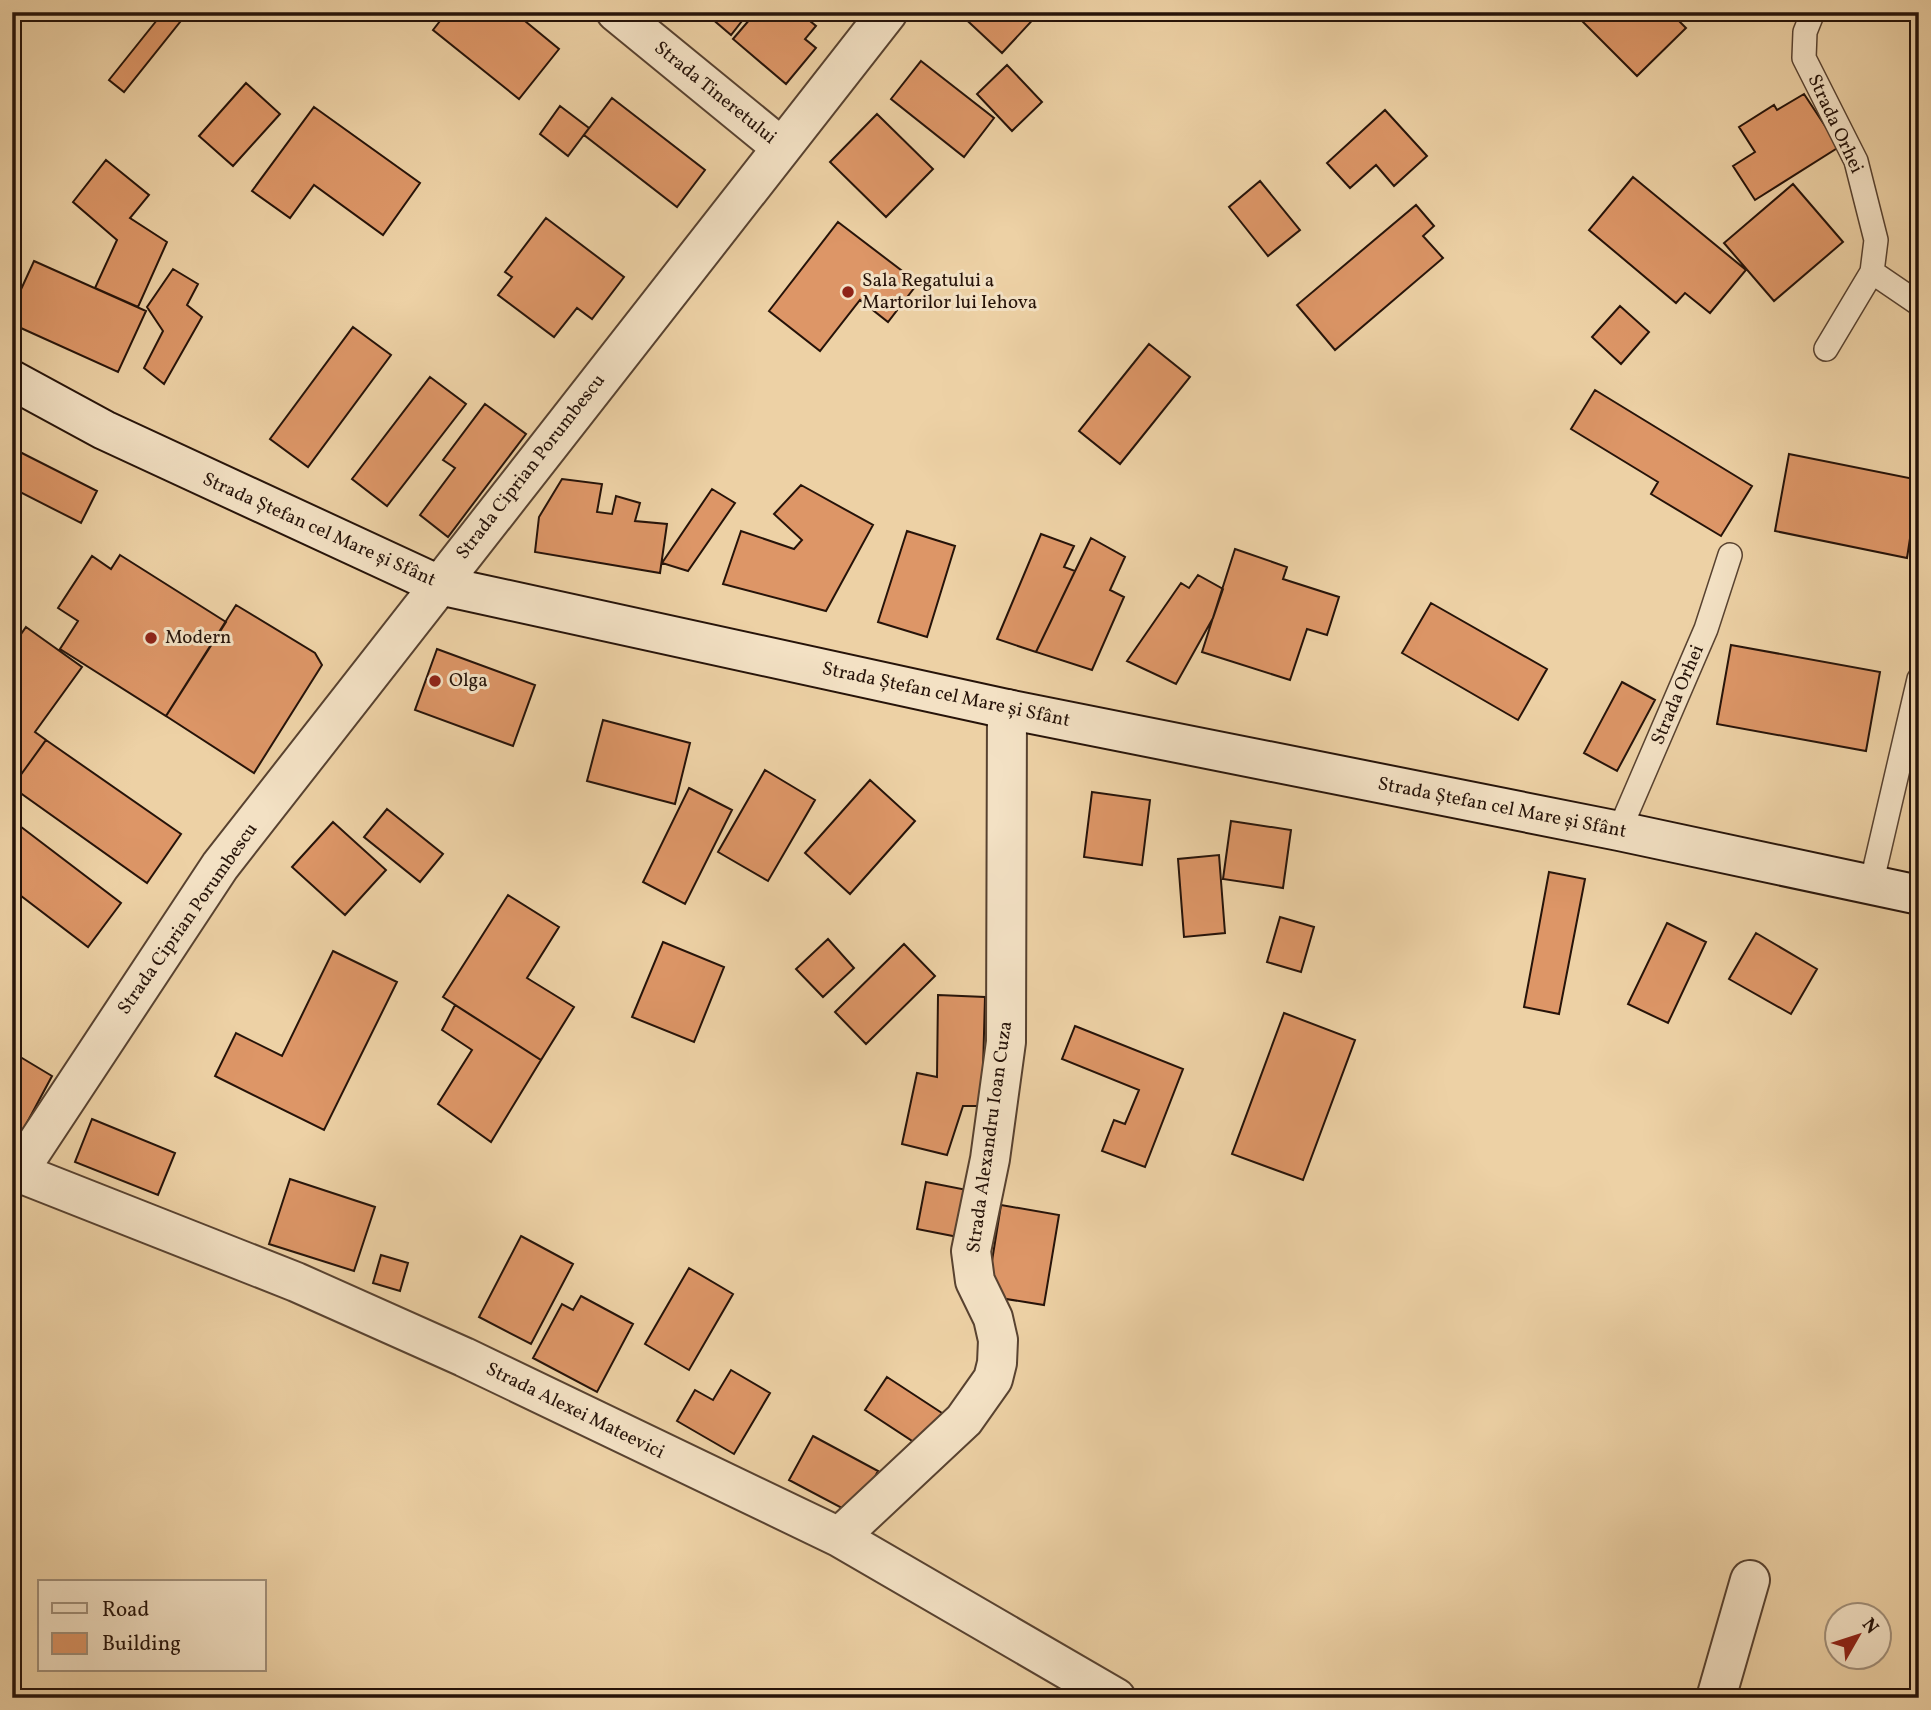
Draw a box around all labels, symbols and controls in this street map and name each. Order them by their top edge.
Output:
street label: Strada Tineretului [648,35,782,151]
street label: Strada Orhei [1801,70,1869,178]
place label: Sala Regatului a Martorilor lui Iehova [862,268,1037,316]
marker: Sala Regatului a Martorilor lui Iehova [840,284,856,300]
street label: Strada Ciprian Porumbescu [450,369,612,565]
street label: Strada Ștefan cel Mare și Sfânt [198,467,440,593]
place label: Modern [165,625,231,651]
marker: Modern [143,630,159,646]
street label: Strada Orhei [1645,641,1711,749]
street label: Strada Ștefan cel Mare și Sfânt [820,656,1073,734]
place label: Olga [449,668,488,694]
marker: Olga [427,673,443,689]
street label: Strada Ștefan cel Mare și Sfânt [1375,771,1629,845]
street label: Strada Ciprian Porumbescu [112,818,264,1020]
street label: Strada Alexandru Ioan Cuza [961,1019,1019,1255]
street label: Strada Alexei Mateevici [481,1356,669,1466]
legend [38,1580,266,1672]
text: Road [102,1596,149,1625]
north arrow [1822,1602,1892,1672]
text: N [1855,1613,1884,1640]
text: Building [102,1630,181,1659]

